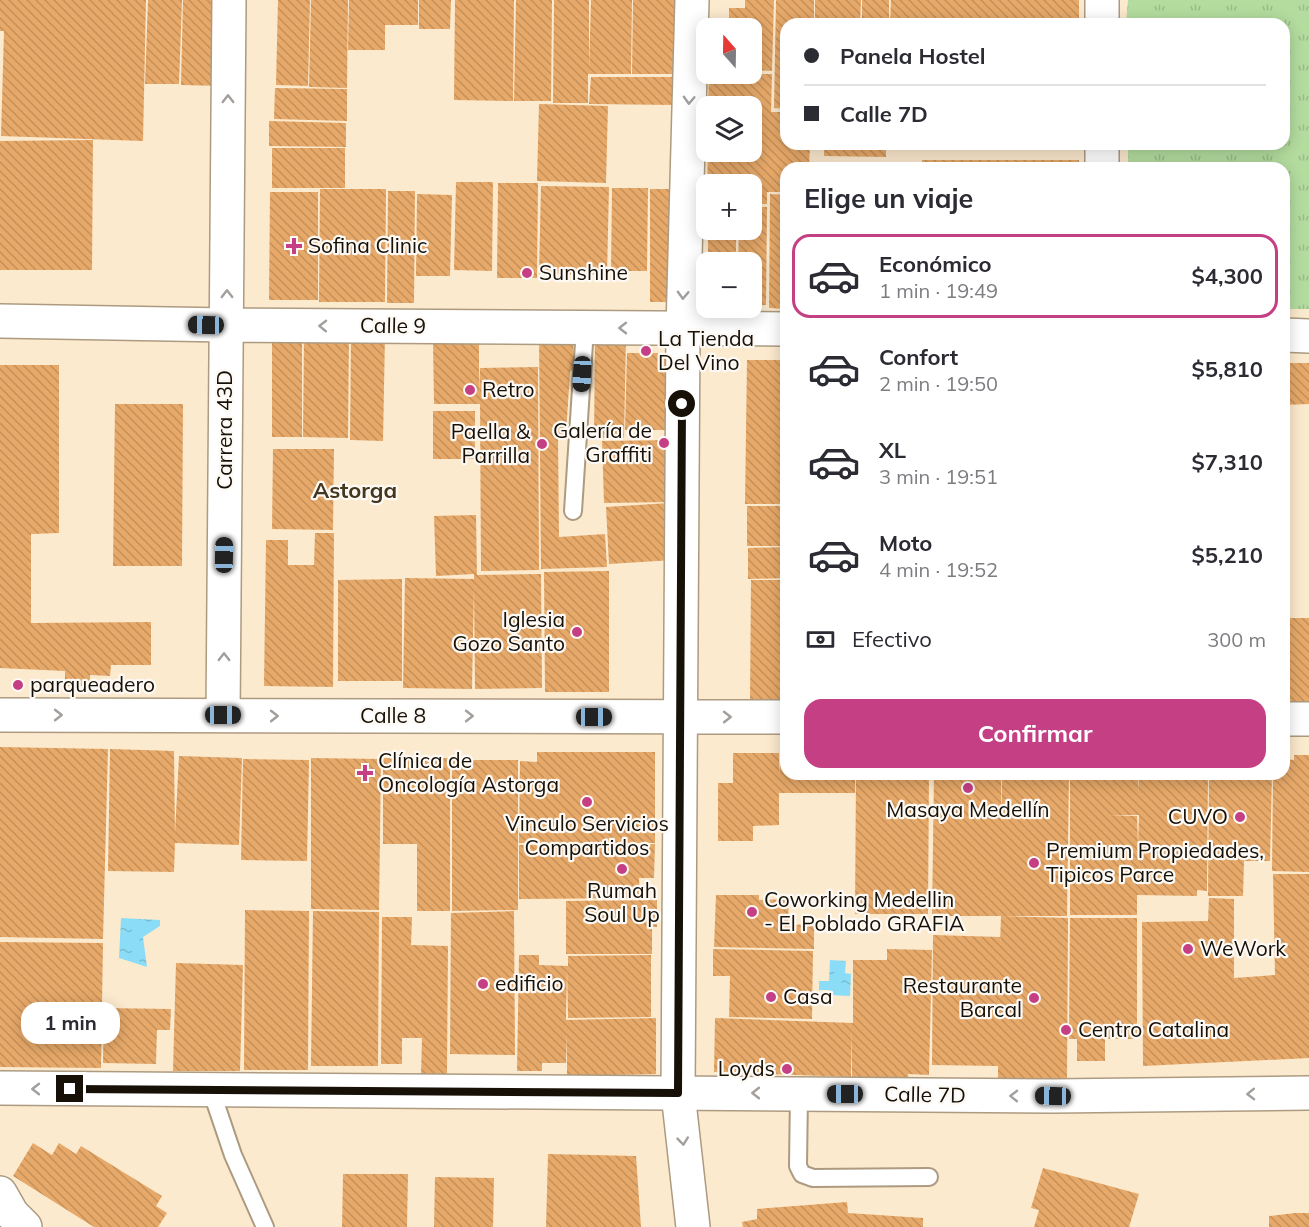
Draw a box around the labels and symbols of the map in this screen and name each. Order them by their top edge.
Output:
north arrow [696,18,762,84]
one-way arrow [222,94,234,103]
one-way arrow [683,96,696,105]
place label: Sofina Clinic [308,232,427,258]
marker: Sofina Clinic [285,237,303,255]
place label: Sunshine [539,259,628,285]
marker: Sunshine [520,266,534,280]
one-way arrow [221,289,233,298]
one-way arrow [677,291,690,300]
street label: Calle 9 [360,311,426,339]
car [188,316,224,334]
one-way arrow [318,320,327,332]
one-way arrow [618,322,627,334]
place label: La Tienda Del Vino [658,325,754,375]
marker: La Tienda Del Vino [639,344,653,358]
car [572,356,592,392]
street label: Carrera 43D [211,370,237,490]
place label: Retro [482,376,535,402]
marker: Retro [463,383,477,397]
route start [668,390,695,417]
place label: Galería de Graffiti [553,417,652,467]
place label: Paella & Parrilla [451,418,531,468]
marker: Galería de Graffiti [657,436,671,450]
marker: Paella & Parrilla [535,437,549,451]
district label: Astorga [313,476,397,504]
car [215,537,233,573]
place label: Iglesia Gozo Santo [452,606,565,656]
marker: Iglesia Gozo Santo [570,625,584,639]
one-way arrow [218,652,230,661]
place label: parqueadero [30,671,155,697]
marker: parqueadero [11,678,25,692]
street label: Calle 8 [360,702,426,728]
car [205,706,241,724]
car [576,708,612,726]
one-way arrow [54,709,63,721]
one-way arrow [270,709,279,722]
one-way arrow [465,710,474,722]
one-way arrow [723,711,732,723]
place label: Clínica de Oncología Astorga [378,747,559,797]
marker: Clínica de Oncología Astorga [356,764,374,782]
marker: Masaya Medellín [961,781,975,795]
marker: Vinculo Servicios Compartidos [580,795,594,809]
place label: Masaya Medellín [886,796,1050,822]
place label: CUVO [1168,803,1228,829]
place label: Vinculo Servicios Compartidos [505,810,669,860]
marker: CUVO [1233,810,1247,824]
place label: Premium Propiedades, Tipicos Parce [1046,837,1264,887]
marker: Premium Propiedades, Tipicos Parce [1027,856,1041,870]
marker: Rumah Soul Up [615,862,629,876]
place label: Rumah Soul Up [584,877,660,927]
place label: Coworking Medellin - El Poblado GRAFIA [764,886,965,936]
marker: Coworking Medellin - El Poblado GRAFIA [745,905,759,919]
place label: WeWork [1200,935,1286,961]
marker: WeWork [1181,942,1195,956]
place label: edificio [495,970,563,996]
place label: Restaurante Barcal [903,972,1022,1022]
marker: edificio [476,977,490,991]
place label: Casa [783,983,833,1009]
marker: Casa [764,990,778,1004]
marker: Restaurante Barcal [1027,991,1041,1005]
callout: 1 min [20,1002,119,1044]
place label: Centro Catalina [1078,1016,1229,1042]
marker: Centro Catalina [1059,1023,1073,1037]
place label: Loyds [718,1055,775,1081]
marker: Loyds [780,1062,794,1076]
route end [56,1075,83,1102]
street label: Calle 7D [884,1080,966,1108]
one-way arrow [31,1083,40,1095]
car [827,1085,863,1103]
one-way arrow [751,1087,760,1099]
car [1035,1087,1071,1105]
one-way arrow [1246,1088,1255,1100]
one-way arrow [1009,1090,1018,1102]
one-way arrow [676,1136,689,1146]

